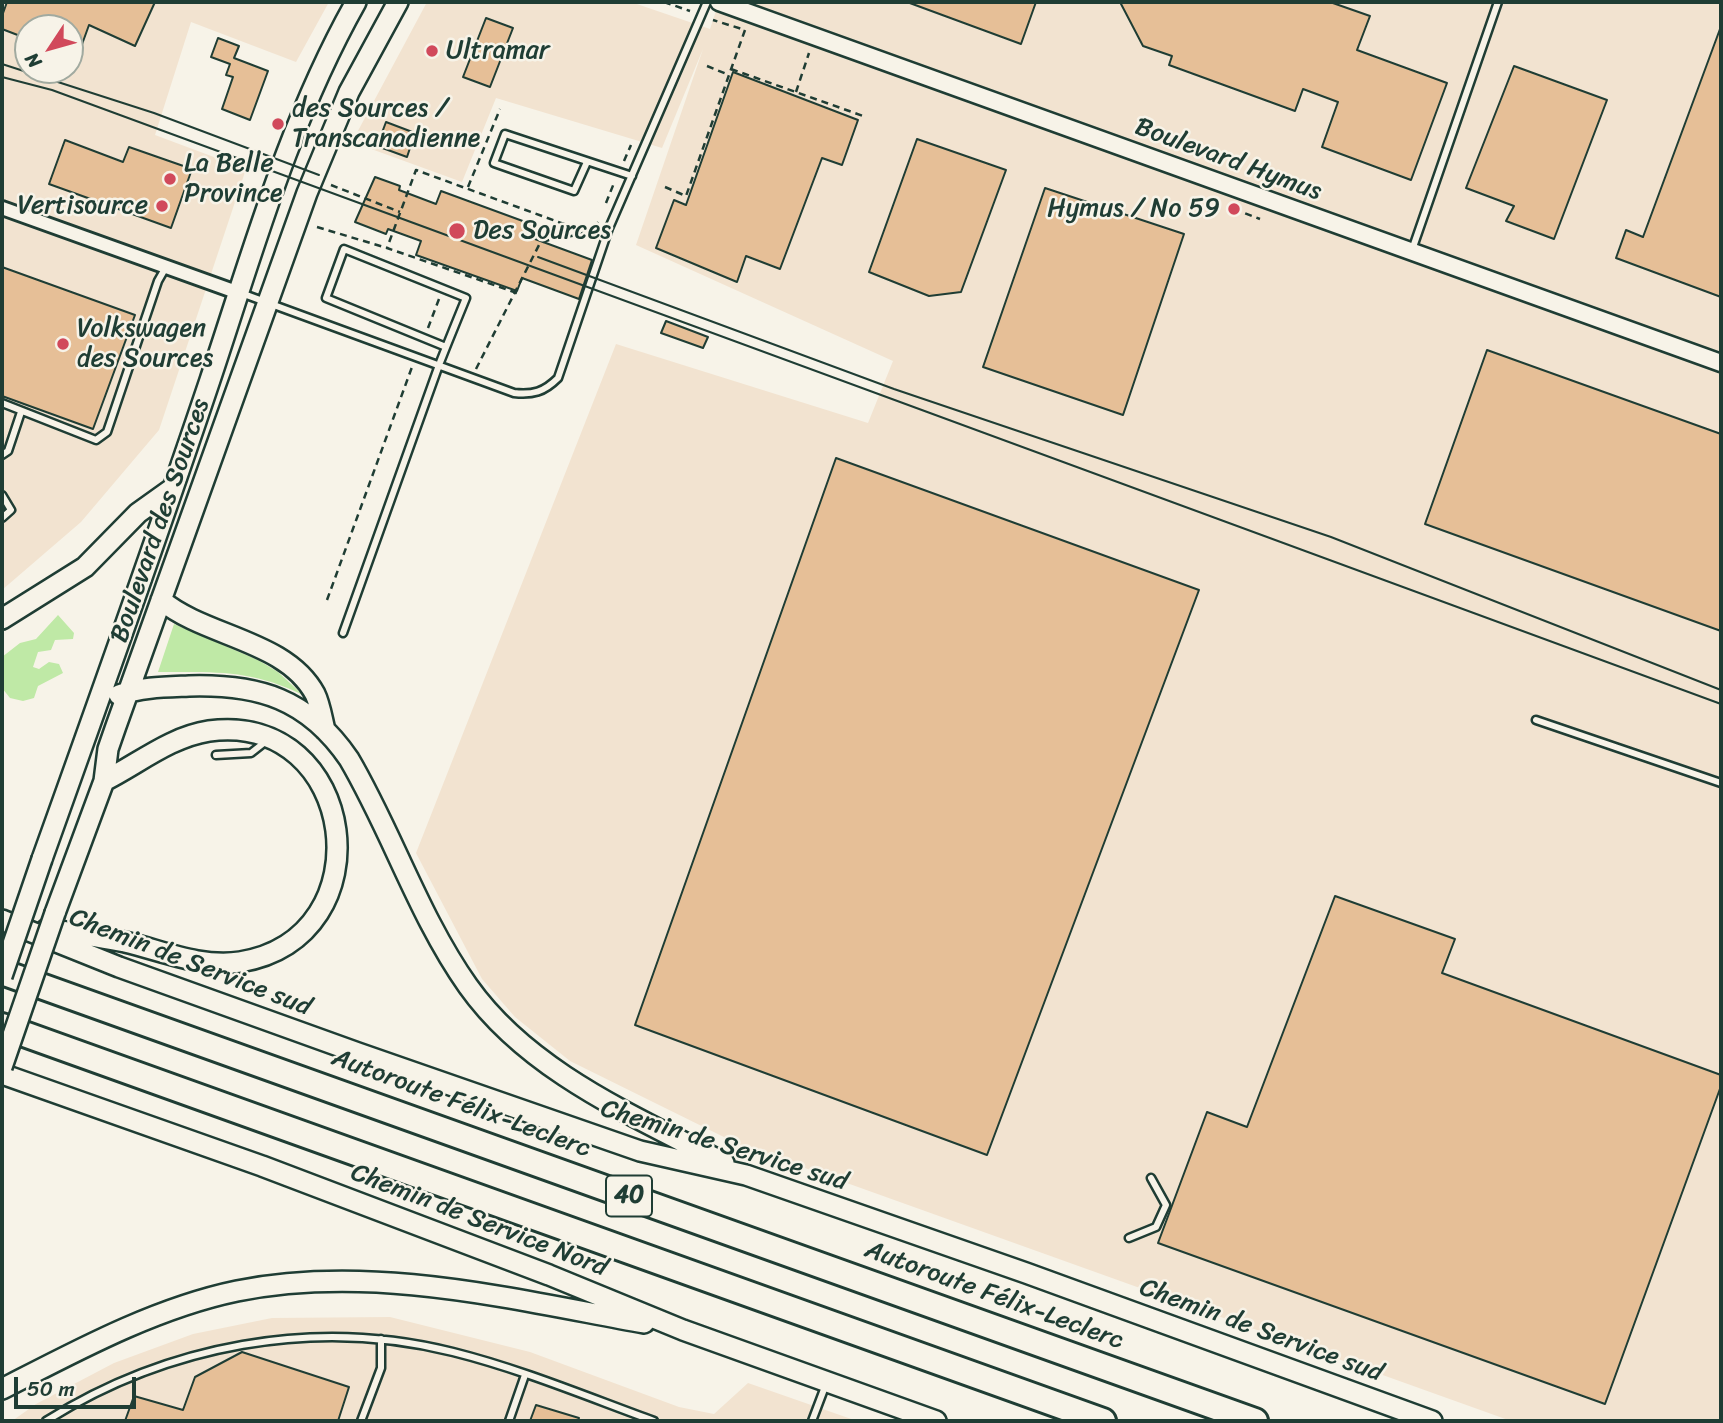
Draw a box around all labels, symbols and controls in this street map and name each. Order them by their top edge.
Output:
north arrow [14,14,84,84]
place label: Ultramar [446,35,549,67]
marker: Ultramar [424,43,440,59]
text: N [16,45,50,75]
place label: des Sources / Transcanadienne [292,93,480,154]
street label: Boulevard Hymus [1130,112,1326,208]
marker: des Sources / Transcanadienne [270,116,286,132]
place label: La Belle Province [184,148,283,210]
marker: La Belle Province [162,171,178,187]
place label: Vertisource [18,190,148,222]
place label: Hymus / No 59 [1047,193,1220,225]
marker: Vertisource [154,198,170,214]
marker: Hymus / No 59 [1226,201,1242,217]
place label: Des Sources [473,215,611,247]
marker: Des Sources [447,221,467,241]
place label: Volkswagen des Sources [77,313,213,374]
marker: Volkswagen des Sources [55,336,71,352]
street label: Boulevard des Sources [105,395,217,647]
street label: Chemin de Service sud [65,902,315,1024]
street label: Autoroute Félix-Leclerc [327,1043,595,1165]
street label: Chemin de Service sud [597,1094,851,1198]
street label: Chemin de Service Nord [346,1158,612,1284]
road number: 40 [606,1176,652,1216]
street label: Autoroute Félix-Leclerc [860,1235,1128,1357]
street label: Chemin de Service sud [1135,1272,1387,1390]
scale bar [18,1364,140,1408]
text: 50 m [27,1370,75,1408]

